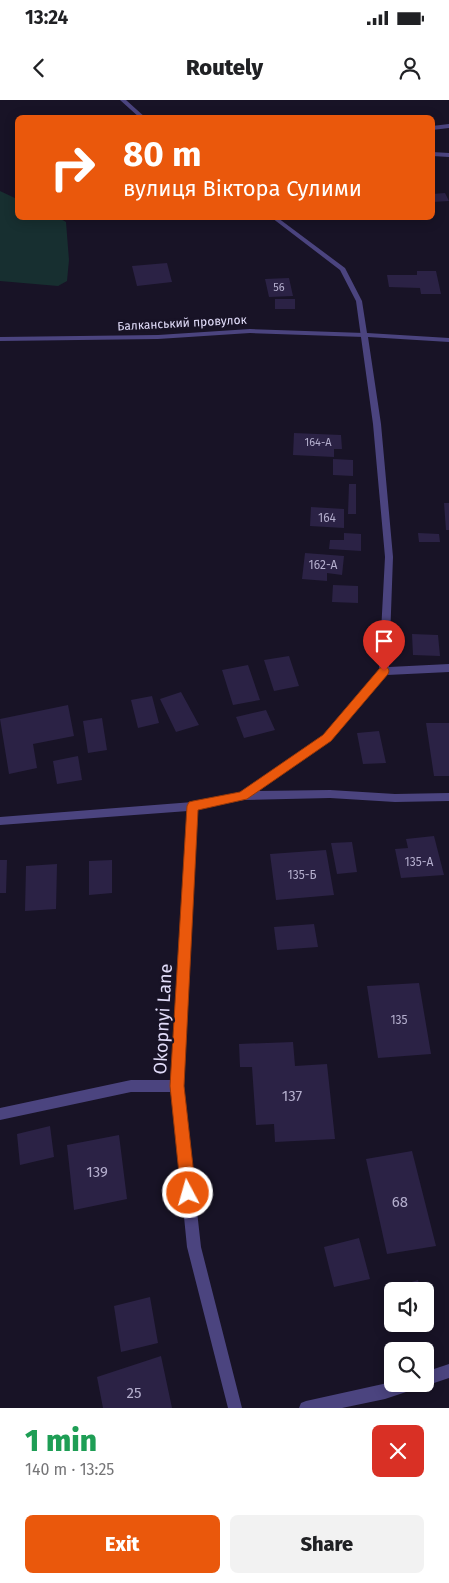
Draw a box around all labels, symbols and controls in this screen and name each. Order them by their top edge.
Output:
text: 13:24 [25,6,68,29]
icon: back [25,54,53,82]
text: Routely [186,54,263,81]
icon: person [396,54,424,82]
text: 80 m [123,133,202,175]
icon: right [40,135,105,200]
text: вулиця Віктора Сулими [123,175,362,202]
house number: 56 [273,281,285,294]
street label: Балканський провулок [117,313,248,333]
house number: 164-А [304,436,332,449]
house number: 164 [318,511,337,525]
house number: 162-А [309,558,338,572]
pin [363,620,405,671]
icon: arrive [370,627,398,655]
house number: 135-А [405,855,434,869]
house number: 135-Б [288,868,317,882]
street label: Okopnyi Lane [149,963,177,1075]
house number: 135 [390,1013,408,1027]
house number: 137 [282,1087,303,1105]
house number: 139 [86,1163,108,1181]
position arrow [161,1166,213,1218]
house number: 68 [392,1193,408,1211]
map controls [384,1282,434,1392]
button: sound [384,1282,434,1332]
button: search [384,1342,434,1392]
house number: 25 [127,1384,141,1402]
text: 1 min [25,1423,97,1459]
button: close [372,1425,424,1477]
text: 140 m · 13:25 [25,1460,114,1479]
button: Exit [25,1515,220,1573]
button: Share [230,1515,424,1573]

